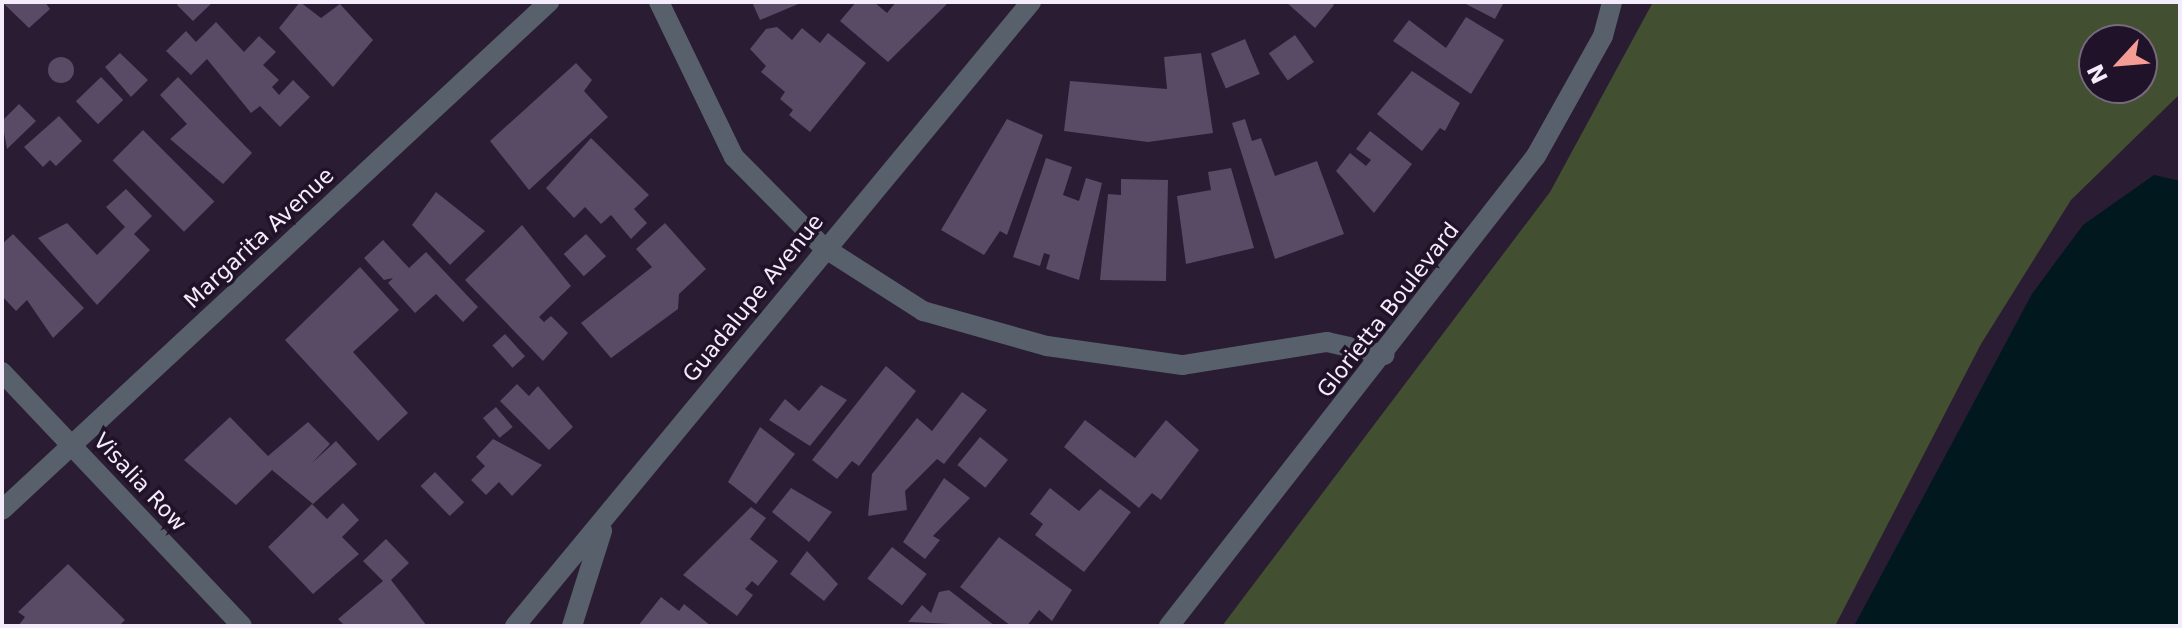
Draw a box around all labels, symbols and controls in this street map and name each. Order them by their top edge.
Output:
north arrow [2078,24,2158,104]
text: N [2083,60,2113,88]
street label: Margarita Avenue [179,162,339,314]
street label: Guadalupe Avenue [677,209,829,387]
street label: Glorietta Boulevard [1312,217,1464,403]
street label: Visalia Row [88,428,192,536]

